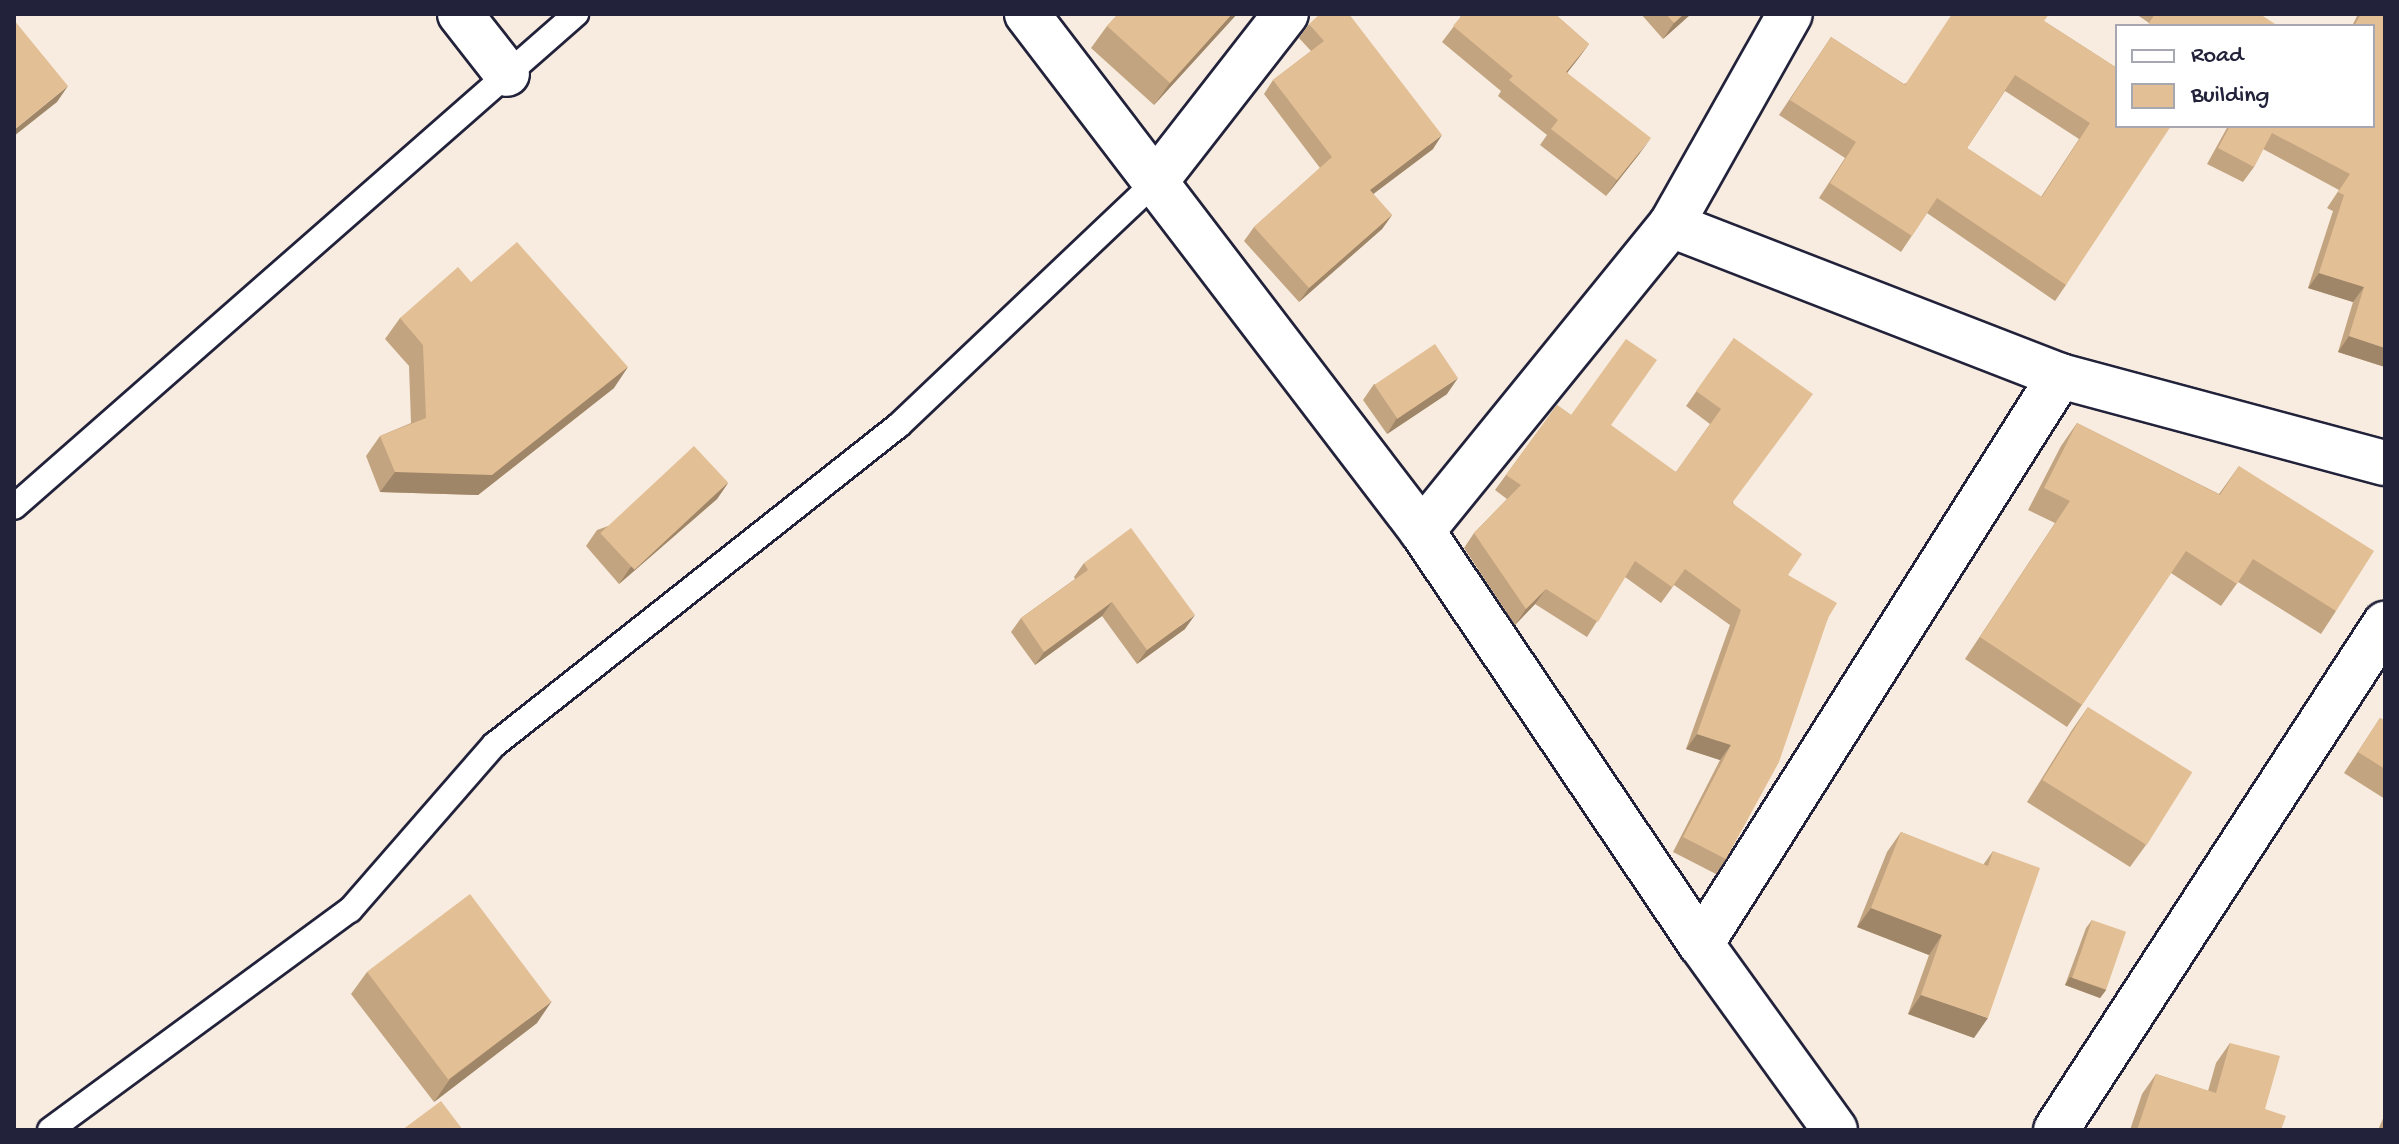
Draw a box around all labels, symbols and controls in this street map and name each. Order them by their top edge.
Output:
legend [2115,24,2375,128]
text: Road [2191,42,2243,71]
text: Building [2191,82,2269,111]

